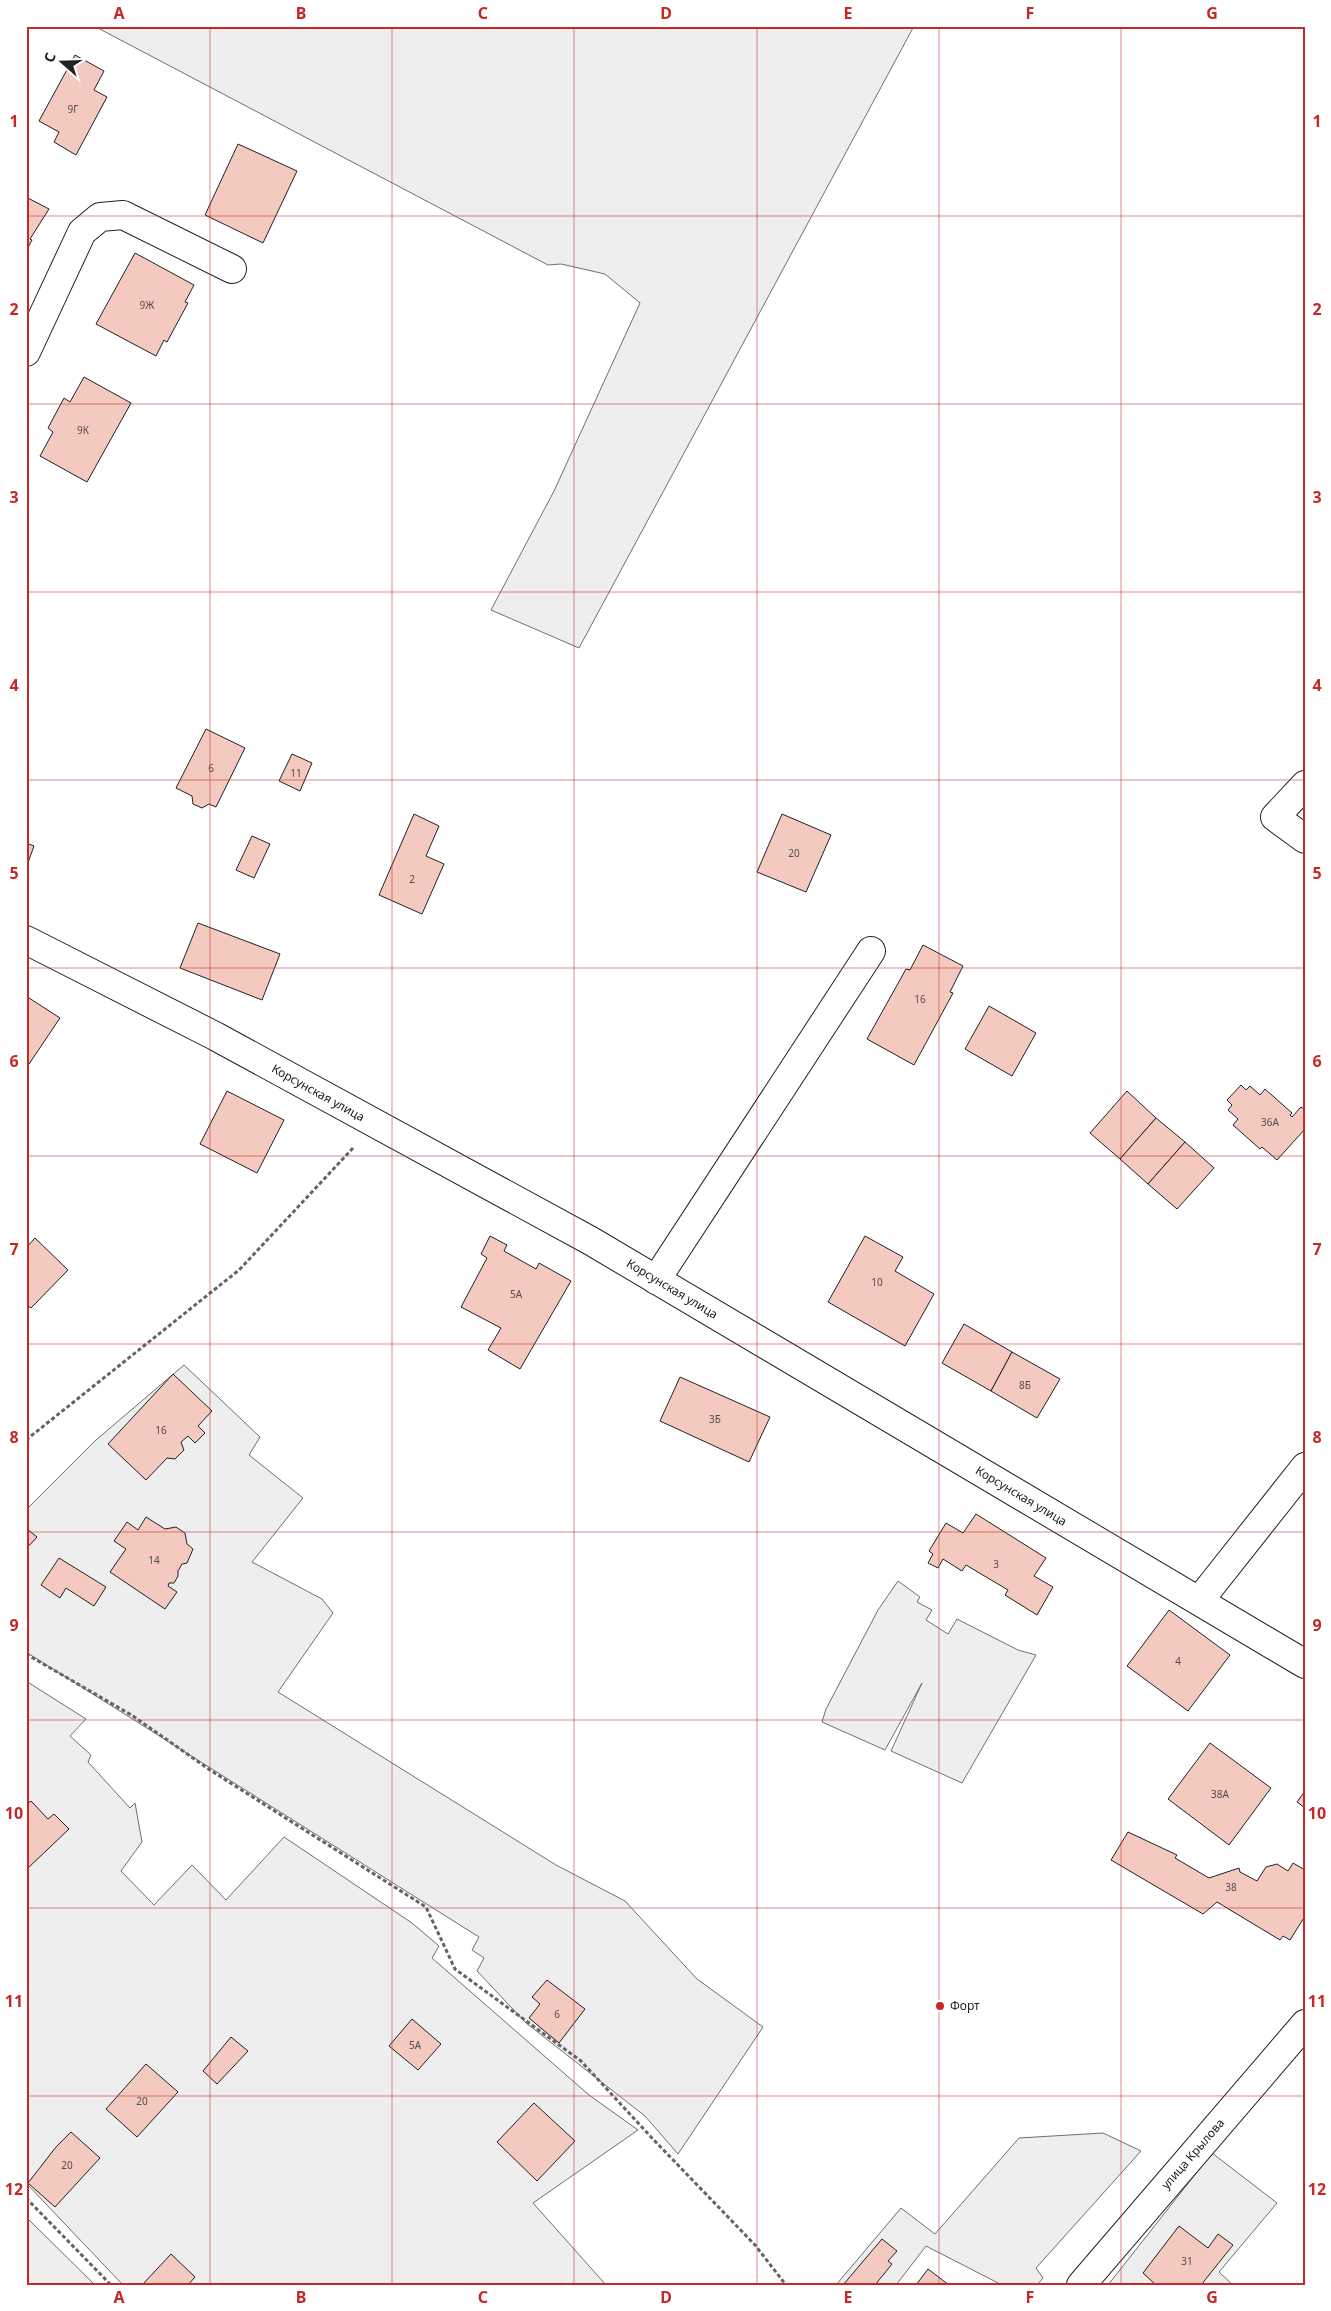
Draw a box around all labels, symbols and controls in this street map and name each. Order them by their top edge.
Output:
text: A [113,2,125,24]
text: B [296,2,306,24]
text: C [478,2,488,24]
text: D [660,2,672,24]
text: E [844,2,853,24]
text: F [1026,2,1034,24]
text: G [1206,2,1218,24]
north arrow [38,38,88,88]
text: С [39,50,60,65]
house number: 9Г [68,102,78,116]
text: 1 [9,110,19,132]
text: 1 [1312,110,1322,132]
text: 2 [9,298,19,320]
house number: 9Ж [140,298,155,312]
text: 2 [1312,298,1322,320]
house number: 9К [77,423,90,437]
text: 3 [9,486,19,508]
text: 3 [1312,486,1322,508]
text: 4 [9,674,19,696]
text: 4 [1312,674,1322,696]
house number: 6 [208,761,214,775]
house number: 11 [290,766,302,780]
house number: 20 [788,846,800,860]
text: 5 [9,862,19,884]
text: 5 [1312,862,1322,884]
house number: 2 [409,872,415,886]
house number: 16 [914,992,926,1006]
text: 6 [9,1050,19,1072]
text: 6 [1312,1050,1322,1072]
street label: Корсунская улица [269,1060,368,1125]
house number: 36А [1261,1115,1280,1129]
text: 7 [9,1238,19,1260]
text: 7 [1312,1238,1322,1260]
street label: Корсунская улица [623,1255,721,1323]
house number: 10 [871,1275,883,1289]
house number: 5А [510,1287,523,1301]
house number: 8Б [1019,1378,1031,1392]
house number: 3Б [709,1412,721,1426]
house number: 16 [155,1423,167,1437]
text: 8 [9,1426,19,1448]
text: 8 [1312,1426,1322,1448]
street label: Корсунская улица [972,1462,1070,1530]
house number: 14 [148,1553,160,1567]
house number: 3 [993,1557,999,1571]
text: 9 [9,1614,19,1636]
text: 9 [1312,1614,1322,1636]
house number: 4 [1175,1654,1181,1668]
house number: 38А [1211,1787,1230,1801]
text: 10 [5,1802,23,1824]
text: 10 [1308,1802,1326,1824]
house number: 38 [1225,1880,1237,1894]
text: 11 [5,1990,23,2012]
text: 11 [1308,1990,1326,2012]
place label: Форт [950,1997,980,2014]
marker: Форт [934,2000,946,2012]
house number: 6 [554,2007,560,2021]
house number: 5А [409,2038,422,2052]
house number: 20 [136,2094,148,2108]
street label: улица Крылова [1157,2115,1228,2193]
house number: 20 [61,2158,73,2172]
text: 12 [5,2178,23,2200]
text: 12 [1308,2178,1326,2200]
house number: 31 [1181,2254,1193,2268]
text: A [113,2286,125,2308]
text: B [296,2286,306,2308]
text: C [478,2286,488,2308]
text: D [660,2286,672,2308]
text: E [844,2286,853,2308]
text: F [1026,2286,1034,2308]
text: G [1206,2286,1218,2308]

